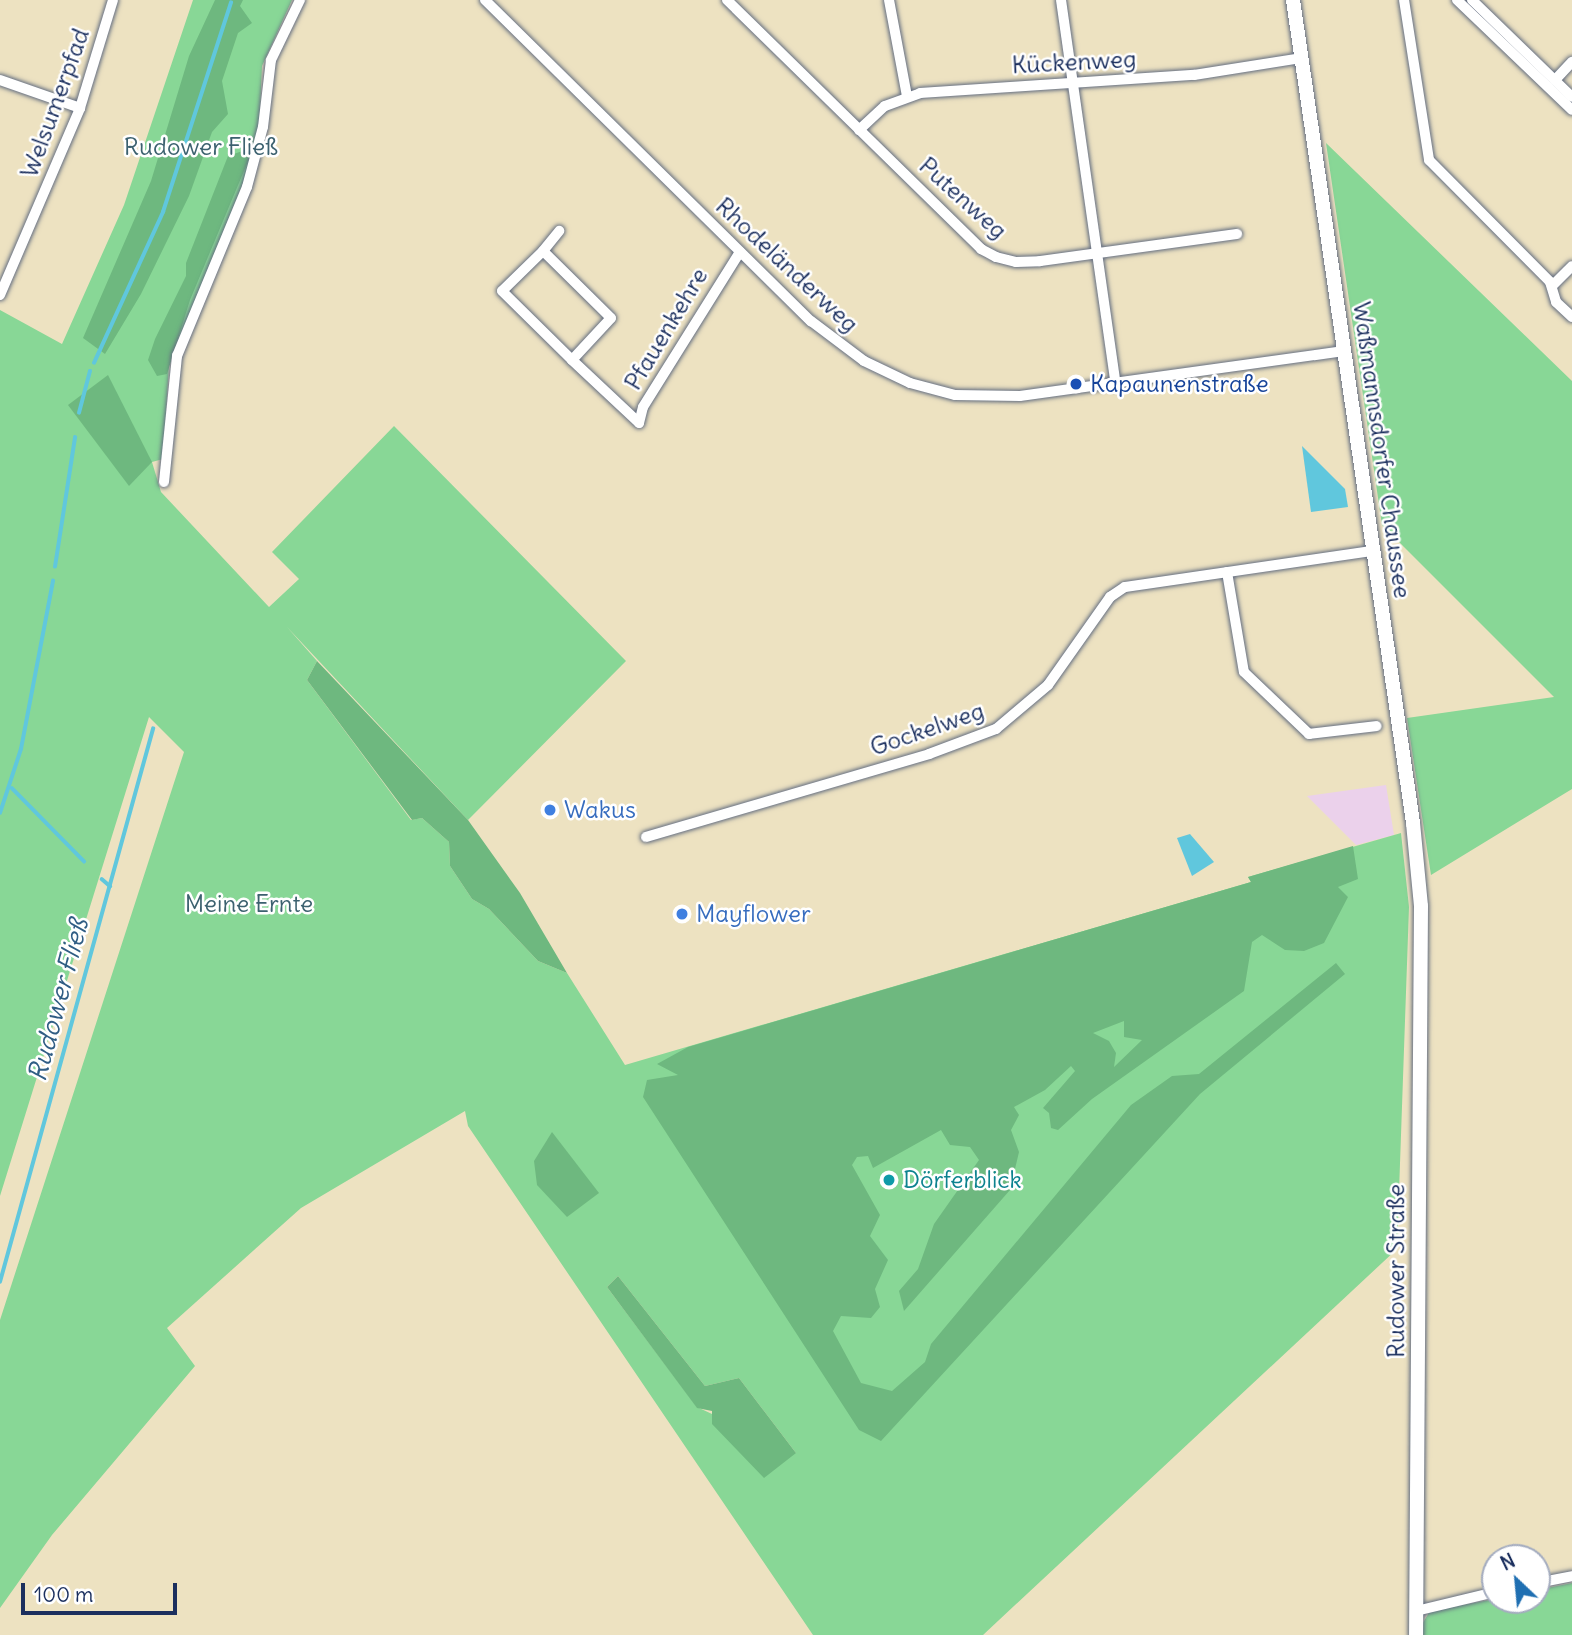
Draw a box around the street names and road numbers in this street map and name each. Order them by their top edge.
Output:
street label: Welsumerpfad [15,24,95,182]
street label: Kückenweg [1011,44,1137,80]
street label: Putenweg [913,151,1013,245]
street label: Rhodeländerweg [710,192,864,338]
street label: Pfauenkehre [618,263,714,395]
street label: Waßmannsdorfer Chaussee [1347,300,1417,600]
street label: Gockelweg [866,696,988,762]
street label: Rudower Straße [1382,1184,1410,1358]

